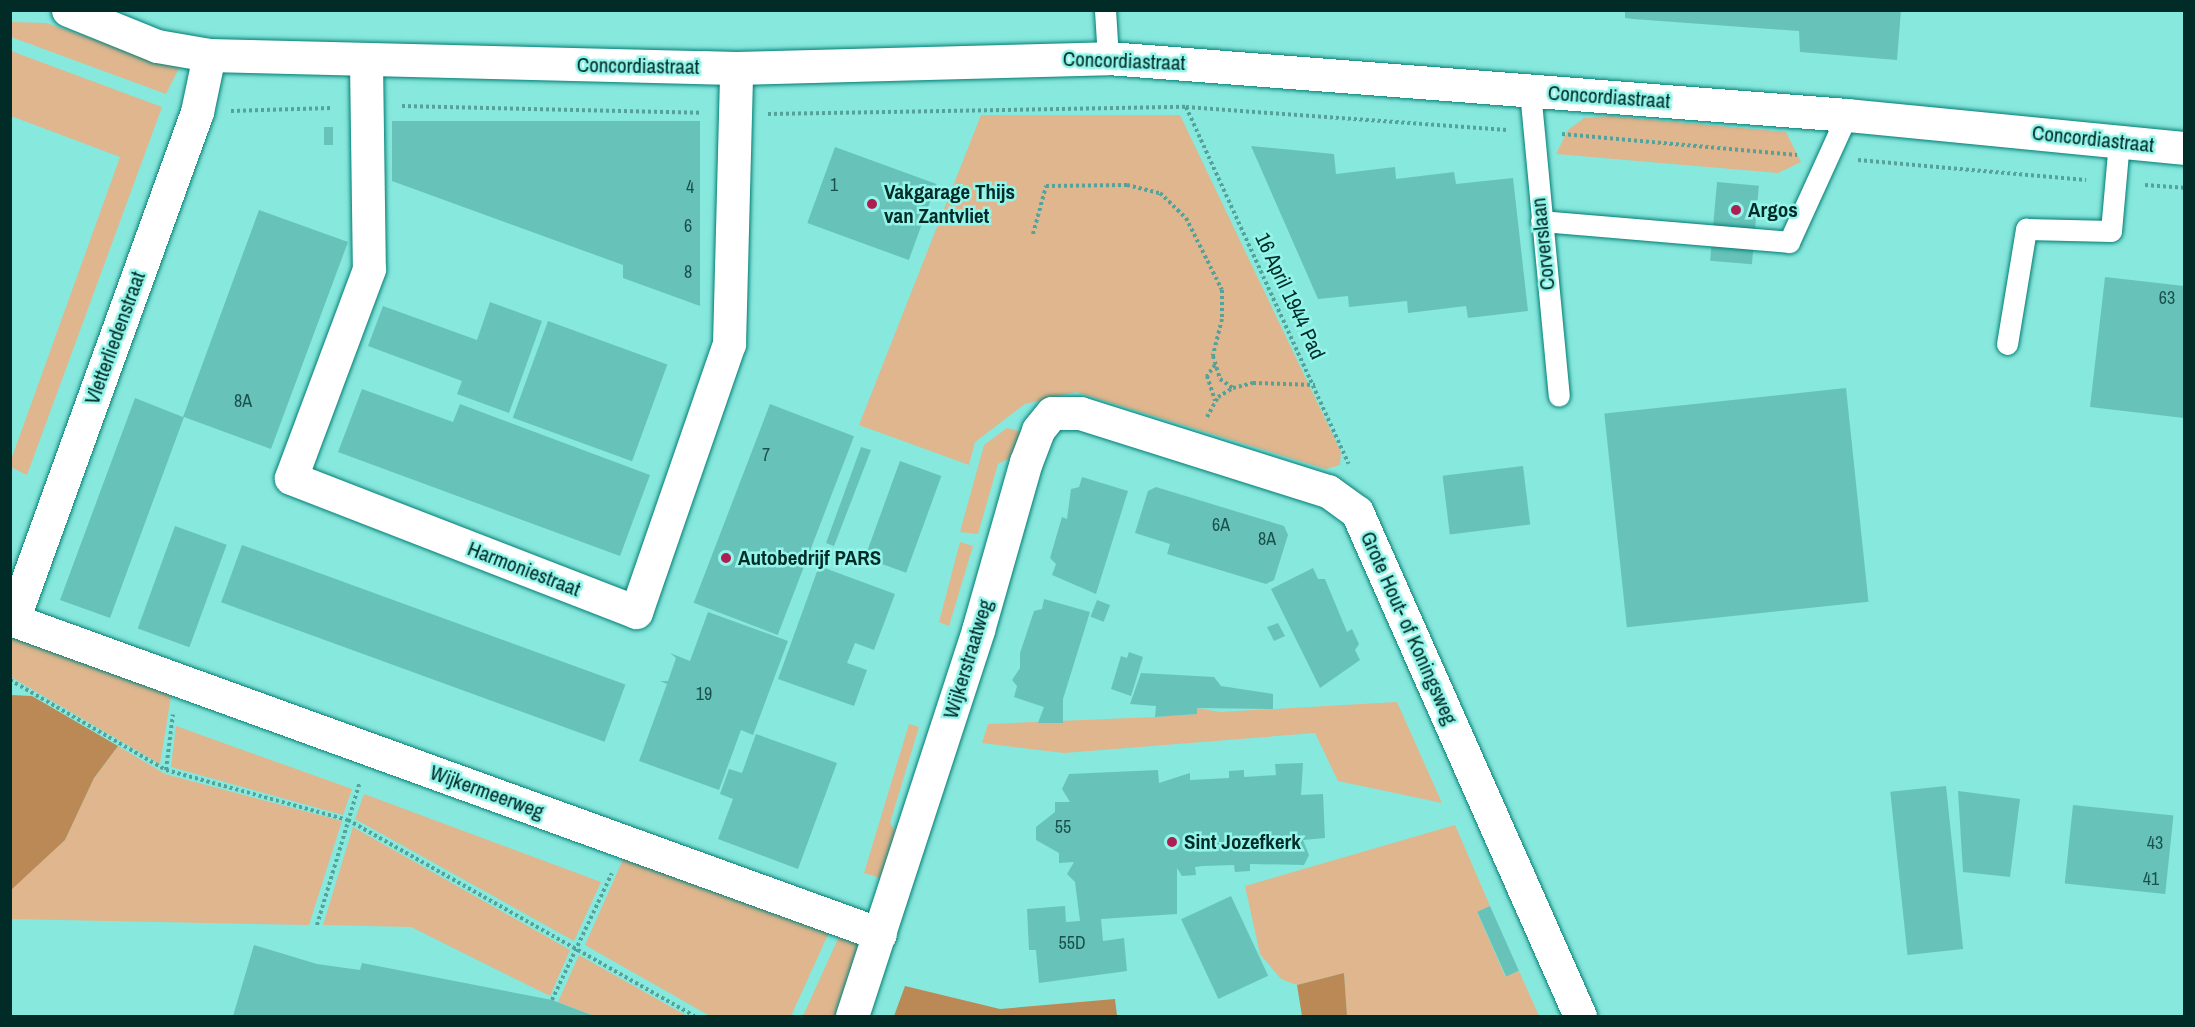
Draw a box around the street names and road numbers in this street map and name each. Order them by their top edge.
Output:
street label: Concordiastraat [1062,46,1186,76]
street label: Concordiastraat [577,52,699,80]
street label: Concordiastraat [1547,80,1671,114]
street label: Concordiastraat [2031,120,2155,158]
street label: Corverslaan [1526,197,1560,291]
street label: 16 April 1944 Pad [1249,228,1331,364]
street label: Vletterliedenstraat [79,268,151,408]
street label: Grote Hout- of Koningsweg [1355,528,1463,728]
street label: Harmoniestraat [464,536,584,602]
street label: Wijkerstraatweg [938,596,998,722]
street label: Wijkermeerweg [426,760,548,824]

